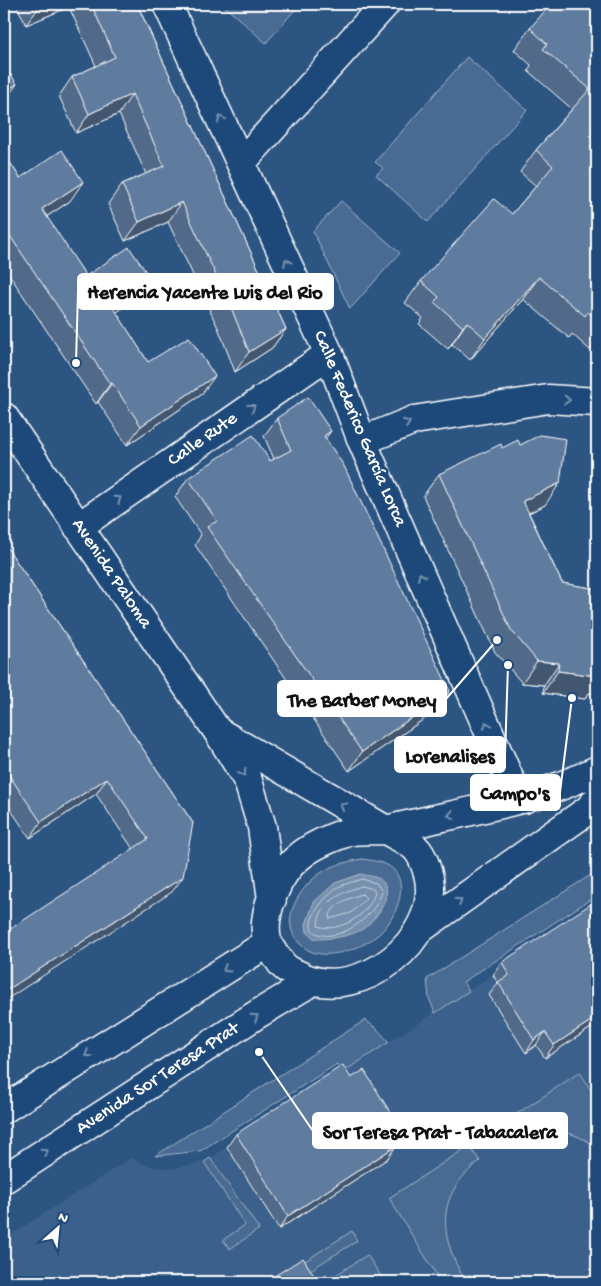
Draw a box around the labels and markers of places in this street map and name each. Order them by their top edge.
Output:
callout: Herencia Yacente Luis del Rio [78,274,333,309]
callout: The Barber Money [278,681,446,716]
callout: Lorenalises [395,737,505,772]
callout: Campo's [471,775,560,810]
callout: Sor Teresa Prat - Tabacalera [313,1113,567,1148]

